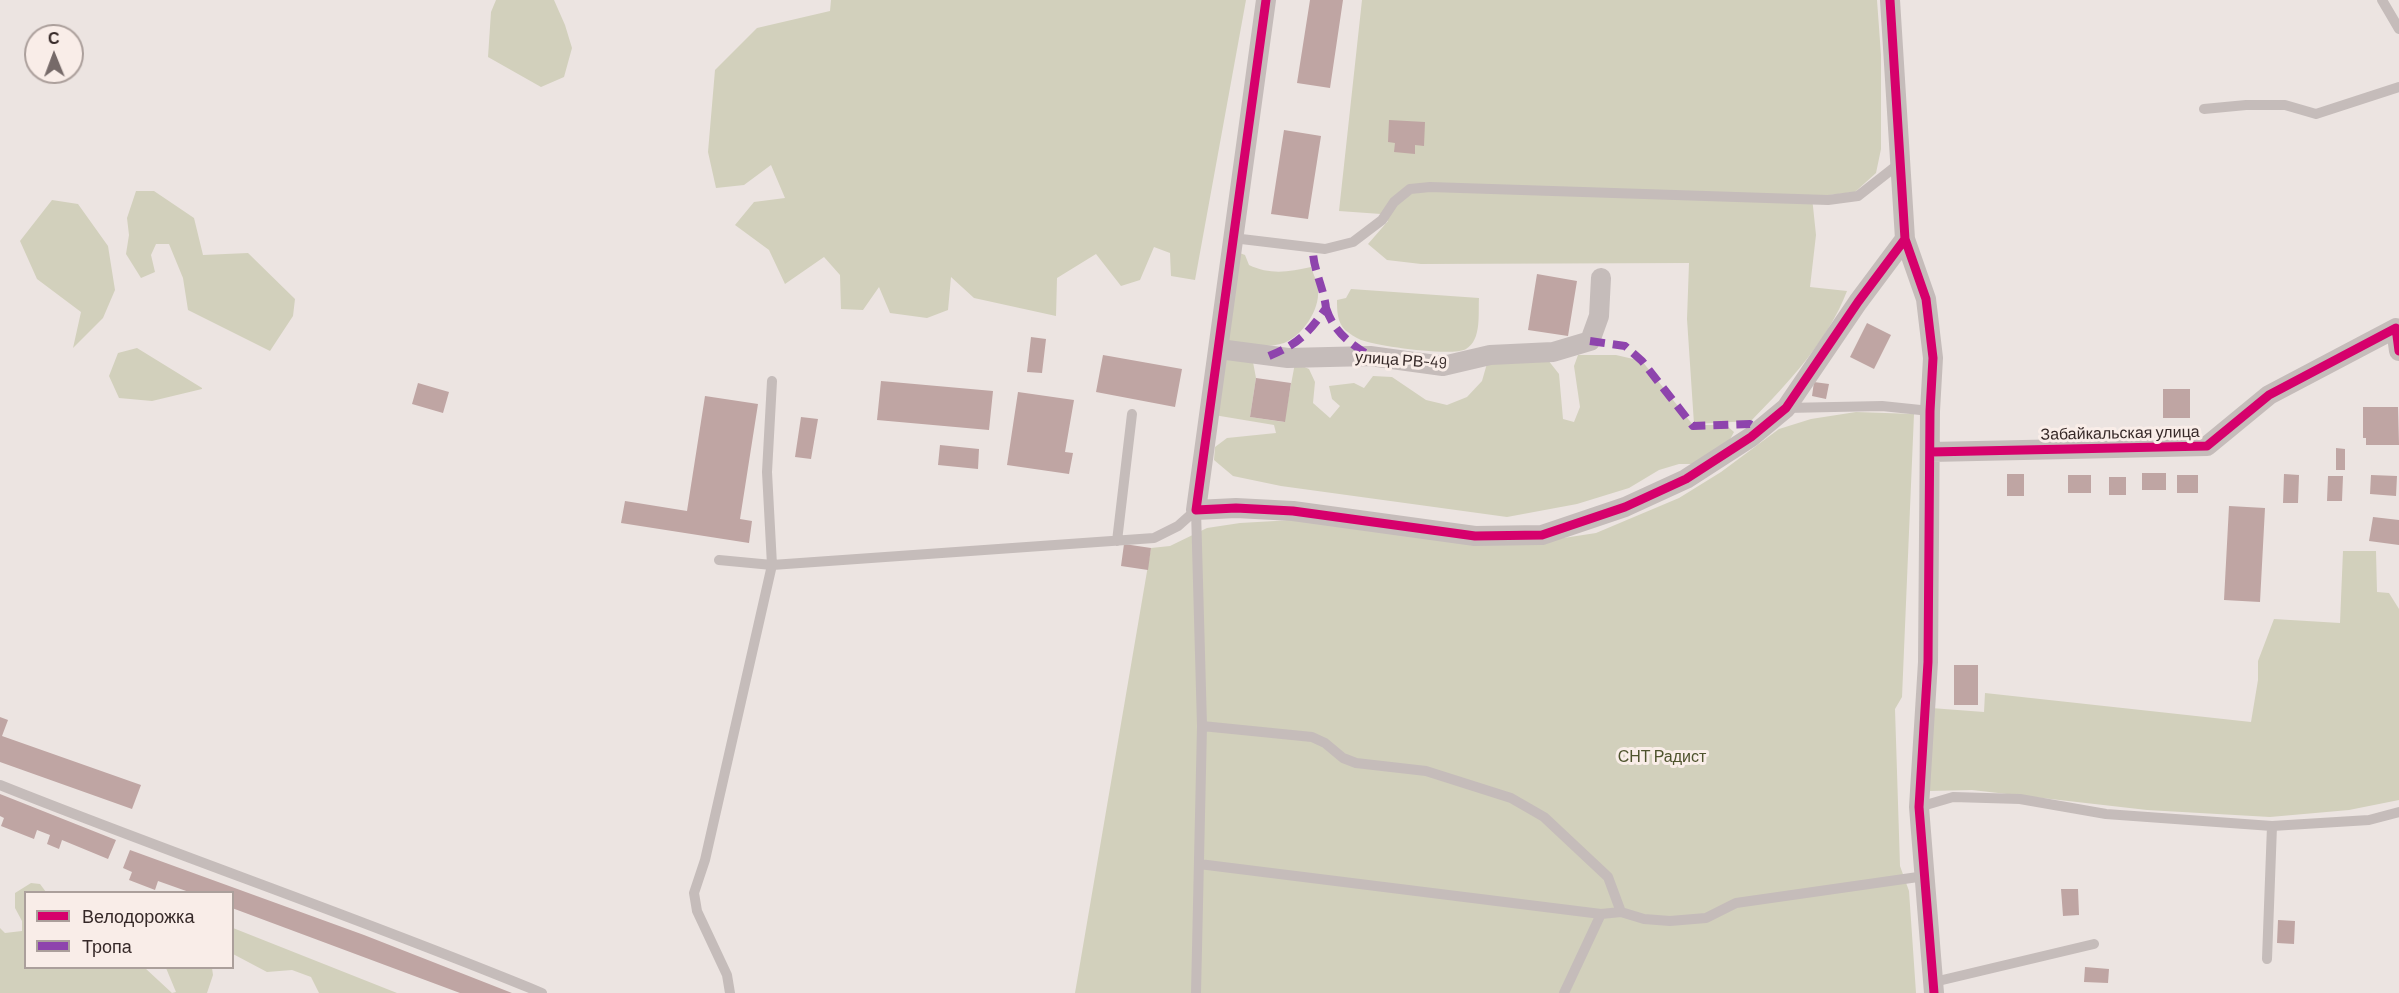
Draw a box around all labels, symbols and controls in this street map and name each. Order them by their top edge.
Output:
north arrow [24,24,84,84]
text: С [48,28,60,47]
street label: улица РВ-49 [1354,347,1448,373]
street label: Забайкальская улица [2040,422,2200,444]
park label: СНТ Радист [1618,747,1706,767]
legend [24,891,234,969]
text: Велодорожка [82,905,194,927]
text: Тропа [82,935,132,957]

